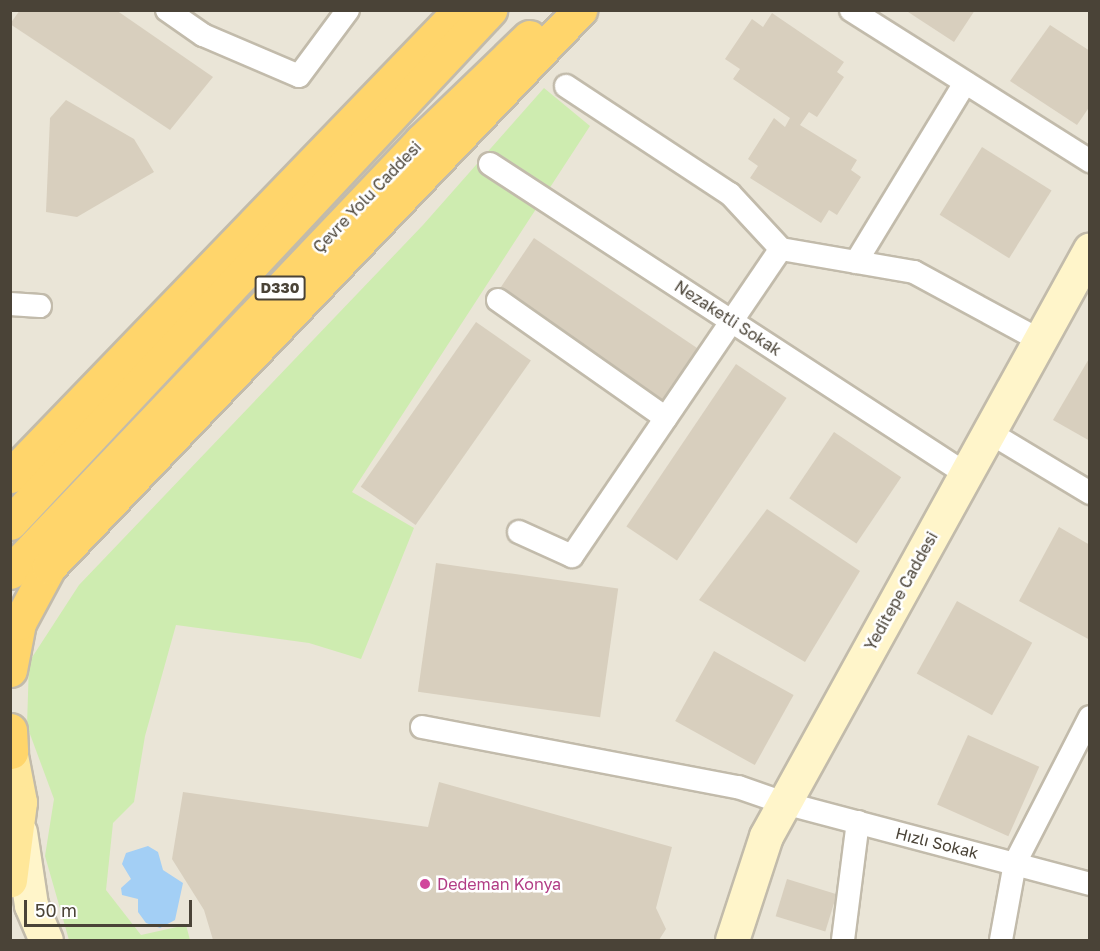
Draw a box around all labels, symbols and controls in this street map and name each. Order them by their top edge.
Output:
street label: Çevre Yolu Caddesi [309,137,425,257]
road number: D330 [254,276,306,300]
street label: Nezaketli Sokak [671,276,785,360]
street label: Yeditepe Caddesi [860,528,942,654]
street label: Hızlı Sokak [894,823,980,863]
place label: Dedeman Konya [437,874,561,894]
marker: Dedeman Konya [418,877,432,891]
scale bar [27,888,195,926]
text: 50 m [35,899,77,921]

